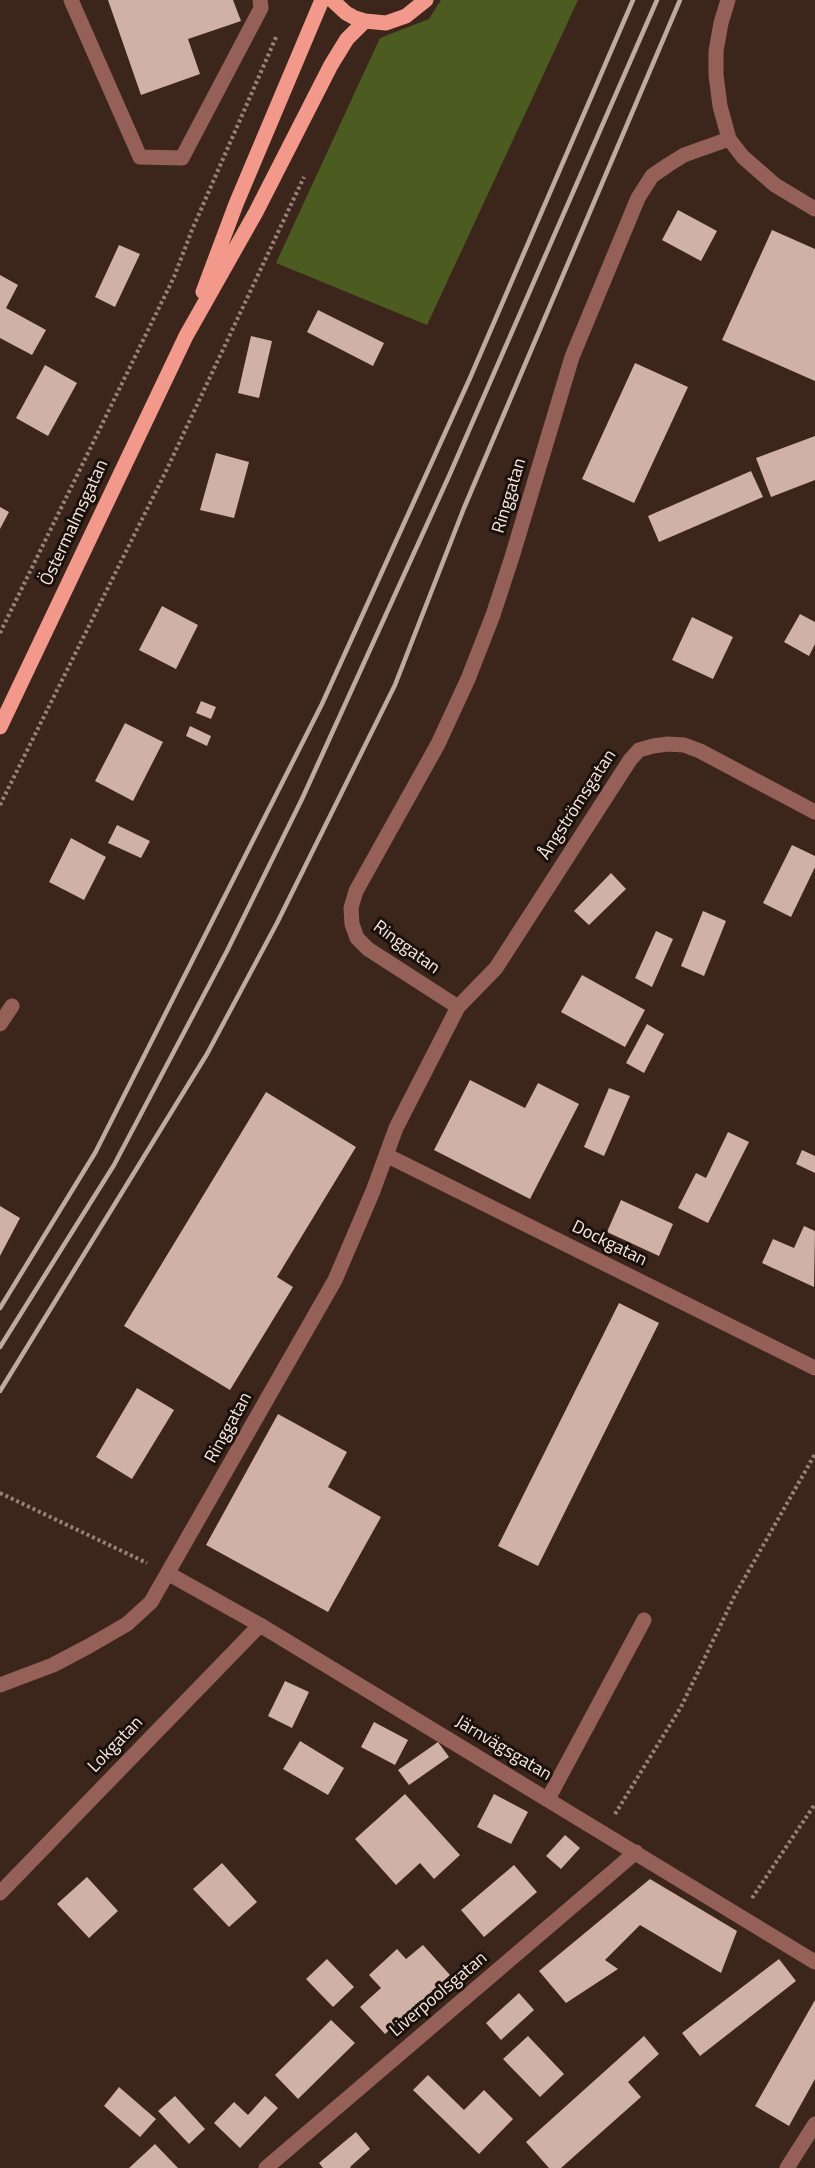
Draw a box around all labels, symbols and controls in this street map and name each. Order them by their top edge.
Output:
street label: Östermalmsgatan [36,456,114,590]
street label: Ringgatan [488,456,532,536]
street label: Ångströmsgatan [534,746,622,864]
street label: Ringgatan [368,917,444,979]
street label: Dockgatan [568,1217,650,1271]
street label: Ringgatan [201,1389,257,1467]
street label: Lokgatan [84,1712,148,1778]
street label: Järnvägsgatan [451,1712,555,1786]
street label: Liverpoolsgatan [386,1948,492,2042]

